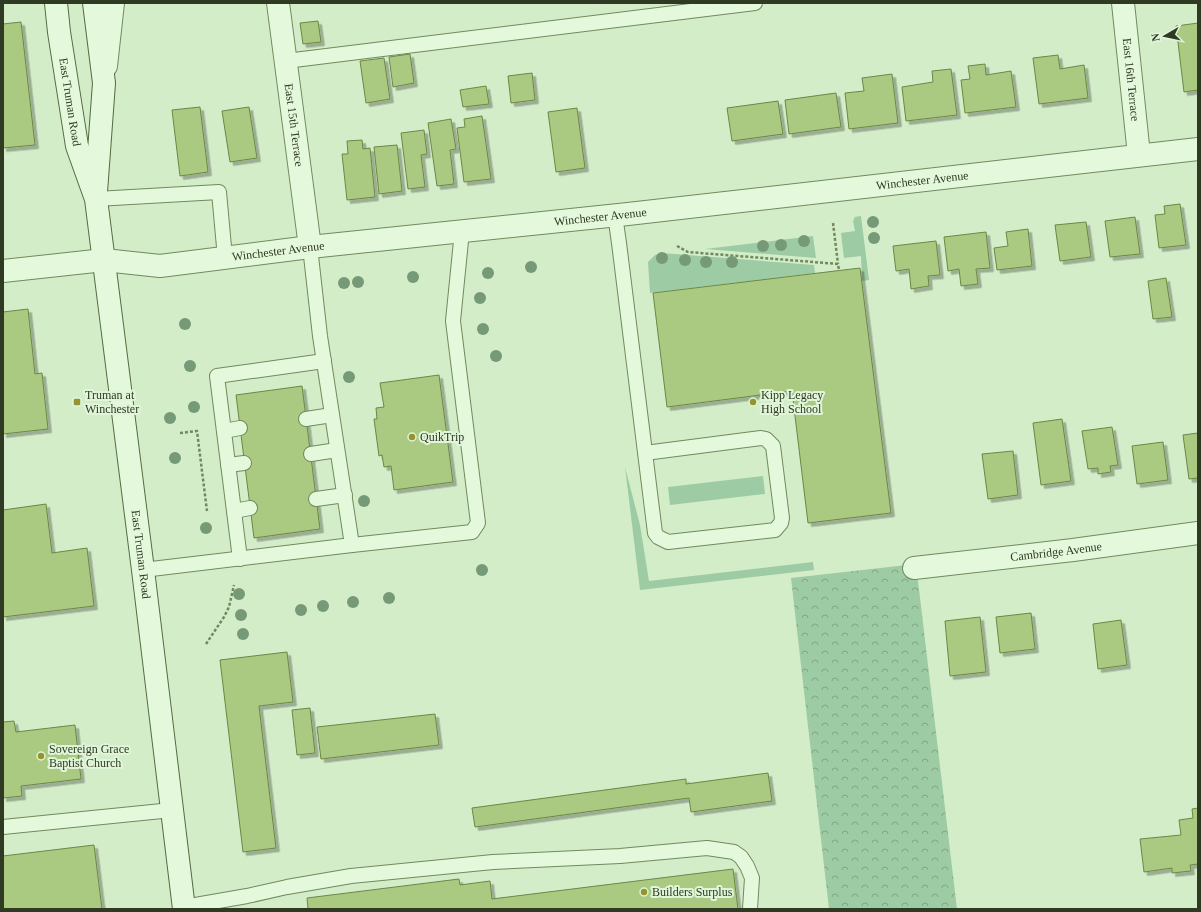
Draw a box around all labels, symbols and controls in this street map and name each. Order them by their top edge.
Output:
north arrow [1145,16,1185,56]
text: N [1149,33,1162,42]
street label: East 16th Terrace [1120,37,1142,122]
street label: East Truman Road [56,57,84,147]
street label: East 15th Terrace [282,83,306,167]
street label: Winchester Avenue [875,168,969,193]
street label: Winchester Avenue [553,205,647,229]
street label: Winchester Avenue [231,239,325,264]
place label: Truman at Winchester [85,388,139,416]
place label: Kipp Legacy High School [761,388,823,416]
marker: Truman at Winchester [72,397,82,407]
marker: Kipp Legacy High School [748,397,758,407]
place label: QuikTrip [420,430,464,444]
marker: QuikTrip [407,432,417,442]
street label: East Truman Road [128,509,153,600]
street label: Cambridge Avenue [1010,539,1103,564]
place label: Sovereign Grace Baptist Church [49,742,129,770]
marker: Sovereign Grace Baptist Church [36,751,46,761]
place label: Builders Surplus [652,885,733,899]
marker: Builders Surplus [639,887,649,897]

